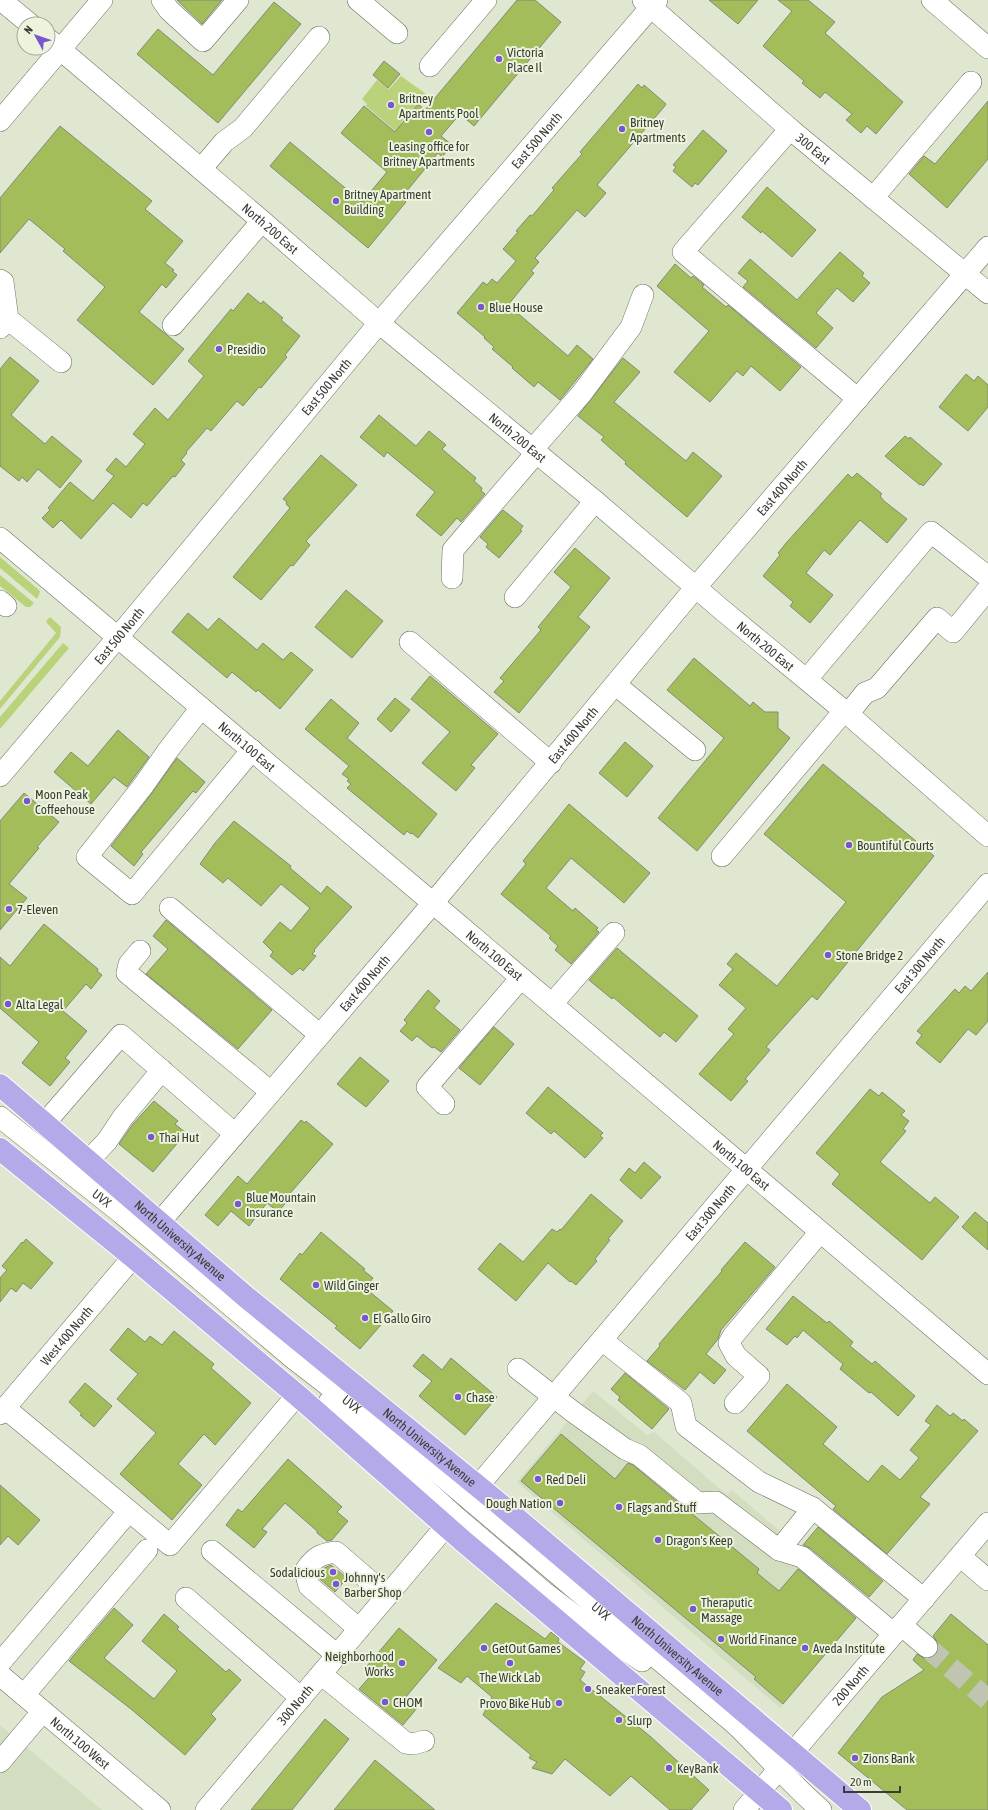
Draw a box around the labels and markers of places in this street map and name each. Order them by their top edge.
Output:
place label: Victoria Place Il [507,45,544,75]
marker: Victoria Place Il [494,54,504,64]
place label: Britney Apartments Pool [399,91,479,121]
marker: Britney Apartments Pool [386,100,396,110]
place label: Britney Apartments [630,115,686,145]
marker: Britney Apartments [617,124,627,134]
marker: Leasing office for Britney Apartments [424,127,434,137]
place label: Leasing office for Britney Apartments [383,139,475,169]
place label: Britney Apartment Building [344,187,432,217]
marker: Britney Apartment Building [331,196,341,206]
place label: Blue House [489,300,543,315]
marker: Blue House [476,302,486,312]
place label: Presidio [227,342,266,357]
marker: Presidio [214,344,224,354]
place label: Moon Peak Coffeehouse [35,787,95,817]
marker: Moon Peak Coffeehouse [22,796,32,806]
place label: Bountiful Courts [857,838,934,853]
marker: Bountiful Courts [844,840,854,850]
place label: 7-Eleven [17,902,58,917]
marker: 7-Eleven [4,904,14,914]
place label: Stone Bridge 2 [836,948,903,963]
marker: Stone Bridge 2 [823,950,833,960]
place label: Alta Legal [16,997,64,1012]
marker: Alta Legal [3,999,13,1009]
place label: Thai Hut [159,1130,199,1145]
marker: Thai Hut [146,1132,156,1142]
place label: Blue Mountain Insurance [246,1190,316,1220]
marker: Blue Mountain Insurance [233,1199,243,1209]
place label: Wild Ginger [324,1278,379,1293]
marker: Wild Ginger [311,1280,321,1290]
place label: El Gallo Giro [373,1311,431,1326]
marker: El Gallo Giro [360,1313,370,1323]
place label: Chase [466,1390,495,1405]
marker: Chase [453,1392,463,1402]
place label: Red Deli [546,1472,586,1487]
marker: Red Deli [533,1474,543,1484]
place label: Dough Nation [486,1496,552,1511]
marker: Dough Nation [555,1498,565,1508]
place label: Flags and Stuff [627,1500,697,1515]
marker: Flags and Stuff [614,1502,624,1512]
place label: Dragon's Keep [666,1533,733,1548]
marker: Dragon's Keep [653,1535,663,1545]
place label: Sodalicious [270,1565,325,1580]
marker: Sodalicious [328,1567,338,1577]
place label: Johnny's Barber Shop [344,1570,402,1600]
marker: Johnny's Barber Shop [331,1579,341,1589]
place label: Theraputic Massage [701,1595,752,1625]
marker: Theraputic Massage [688,1604,698,1614]
place label: World Finance [729,1632,797,1647]
marker: World Finance [716,1634,726,1644]
place label: GetOut Games [492,1641,561,1656]
place label: Aveda Institute [813,1641,885,1656]
marker: GetOut Games [479,1643,489,1653]
marker: Aveda Institute [800,1643,810,1653]
place label: Neighborhood Works [325,1649,394,1679]
marker: Neighborhood Works [397,1658,407,1668]
marker: The Wick Lab [505,1658,515,1668]
place label: The Wick Lab [479,1670,541,1685]
place label: Sneaker Forest [596,1682,666,1697]
marker: Sneaker Forest [583,1684,593,1694]
place label: CHOM [393,1695,423,1710]
place label: Provo Bike Hub [479,1696,551,1711]
marker: CHOM [380,1697,390,1707]
marker: Provo Bike Hub [554,1698,564,1708]
place label: Slurp [627,1713,652,1728]
marker: Slurp [614,1715,624,1725]
place label: Zions Bank [863,1751,915,1766]
marker: Zions Bank [850,1753,860,1763]
place label: KeyBank [677,1761,719,1776]
marker: KeyBank [664,1763,674,1773]

